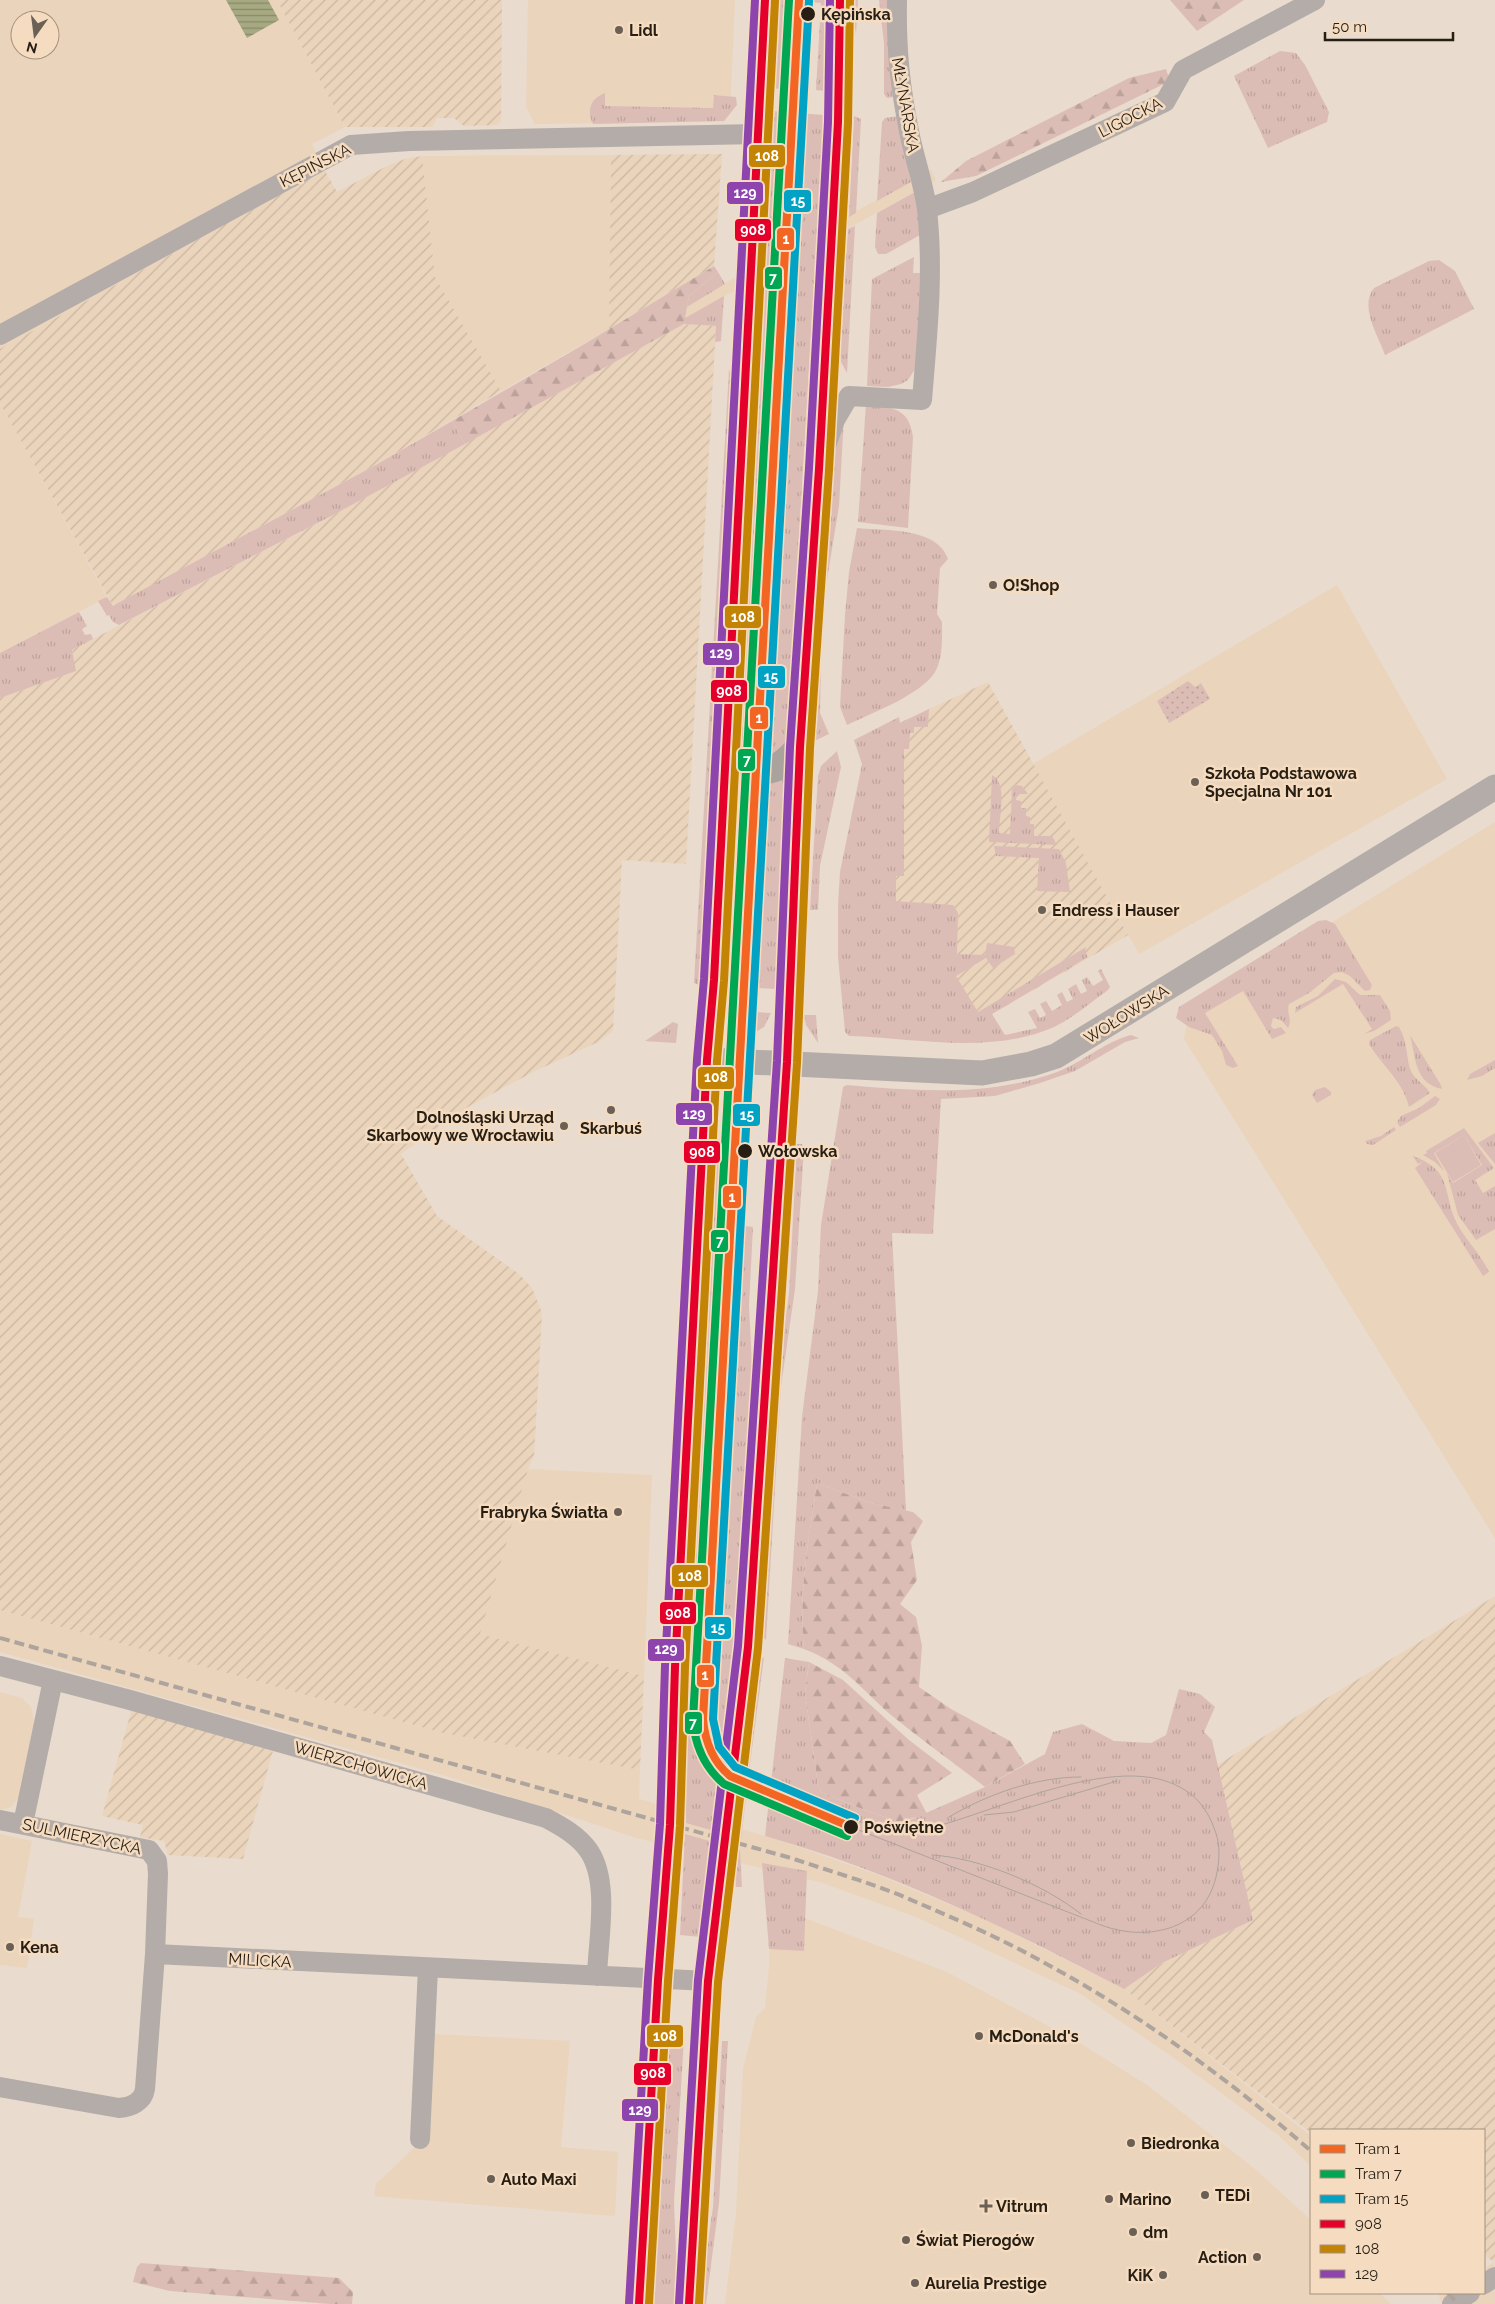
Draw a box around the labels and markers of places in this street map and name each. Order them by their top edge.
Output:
marker: Kępińska [799,5,817,23]
place label: Kępińska [821,5,891,24]
place label: Lidl [629,21,659,40]
marker: Lidl [613,24,625,36]
place label: O!Shop [1003,576,1059,595]
marker: O!Shop [987,579,999,591]
place label: Szkoła Podstawowa Specjalna Nr 101 [1205,764,1357,801]
marker: Szkoła Podstawowa Specjalna Nr 101 [1189,776,1201,788]
place label: Endress i Hauser [1052,901,1179,920]
marker: Endress i Hauser [1036,904,1048,916]
marker: Skarbuś [605,1104,617,1116]
place label: Dolnośląski Urząd Skarbowy we Wrocławiu [367,1108,554,1145]
place label: Skarbuś [580,1119,642,1138]
marker: Dolnośląski Urząd Skarbowy we Wrocławiu [558,1120,570,1132]
marker: Wołowska [736,1142,754,1160]
place label: Wołowska [758,1142,838,1161]
place label: Frabryka Światła [480,1502,608,1522]
marker: Frabryka Światła [612,1506,624,1518]
marker: Poświętne [842,1818,860,1836]
place label: Poświętne [864,1818,944,1837]
place label: Kena [20,1938,59,1957]
marker: Kena [4,1941,16,1953]
place label: McDonald's [989,2027,1079,2046]
marker: McDonald's [973,2030,985,2042]
place label: Biedronka [1141,2134,1219,2153]
marker: Biedronka [1125,2137,1137,2149]
place label: Auto Maxi [501,2170,577,2189]
marker: Auto Maxi [485,2173,497,2185]
place label: TEDi [1215,2186,1250,2205]
marker: TEDi [1199,2189,1211,2201]
place label: Marino [1119,2190,1172,2209]
marker: Marino [1103,2193,1115,2205]
place label: Vitrum [996,2197,1048,2216]
marker: Vitrum [980,2200,992,2212]
place label: dm [1143,2223,1168,2242]
marker: dm [1127,2226,1139,2238]
place label: Świat Pierogów [916,2230,1035,2250]
marker: Świat Pierogów [900,2234,912,2246]
place label: Action [1198,2248,1247,2267]
marker: Action [1251,2251,1263,2263]
place label: KiK [1128,2266,1153,2285]
marker: KiK [1157,2269,1169,2281]
place label: Aurelia Prestige [925,2274,1047,2293]
marker: Aurelia Prestige [909,2277,921,2289]

